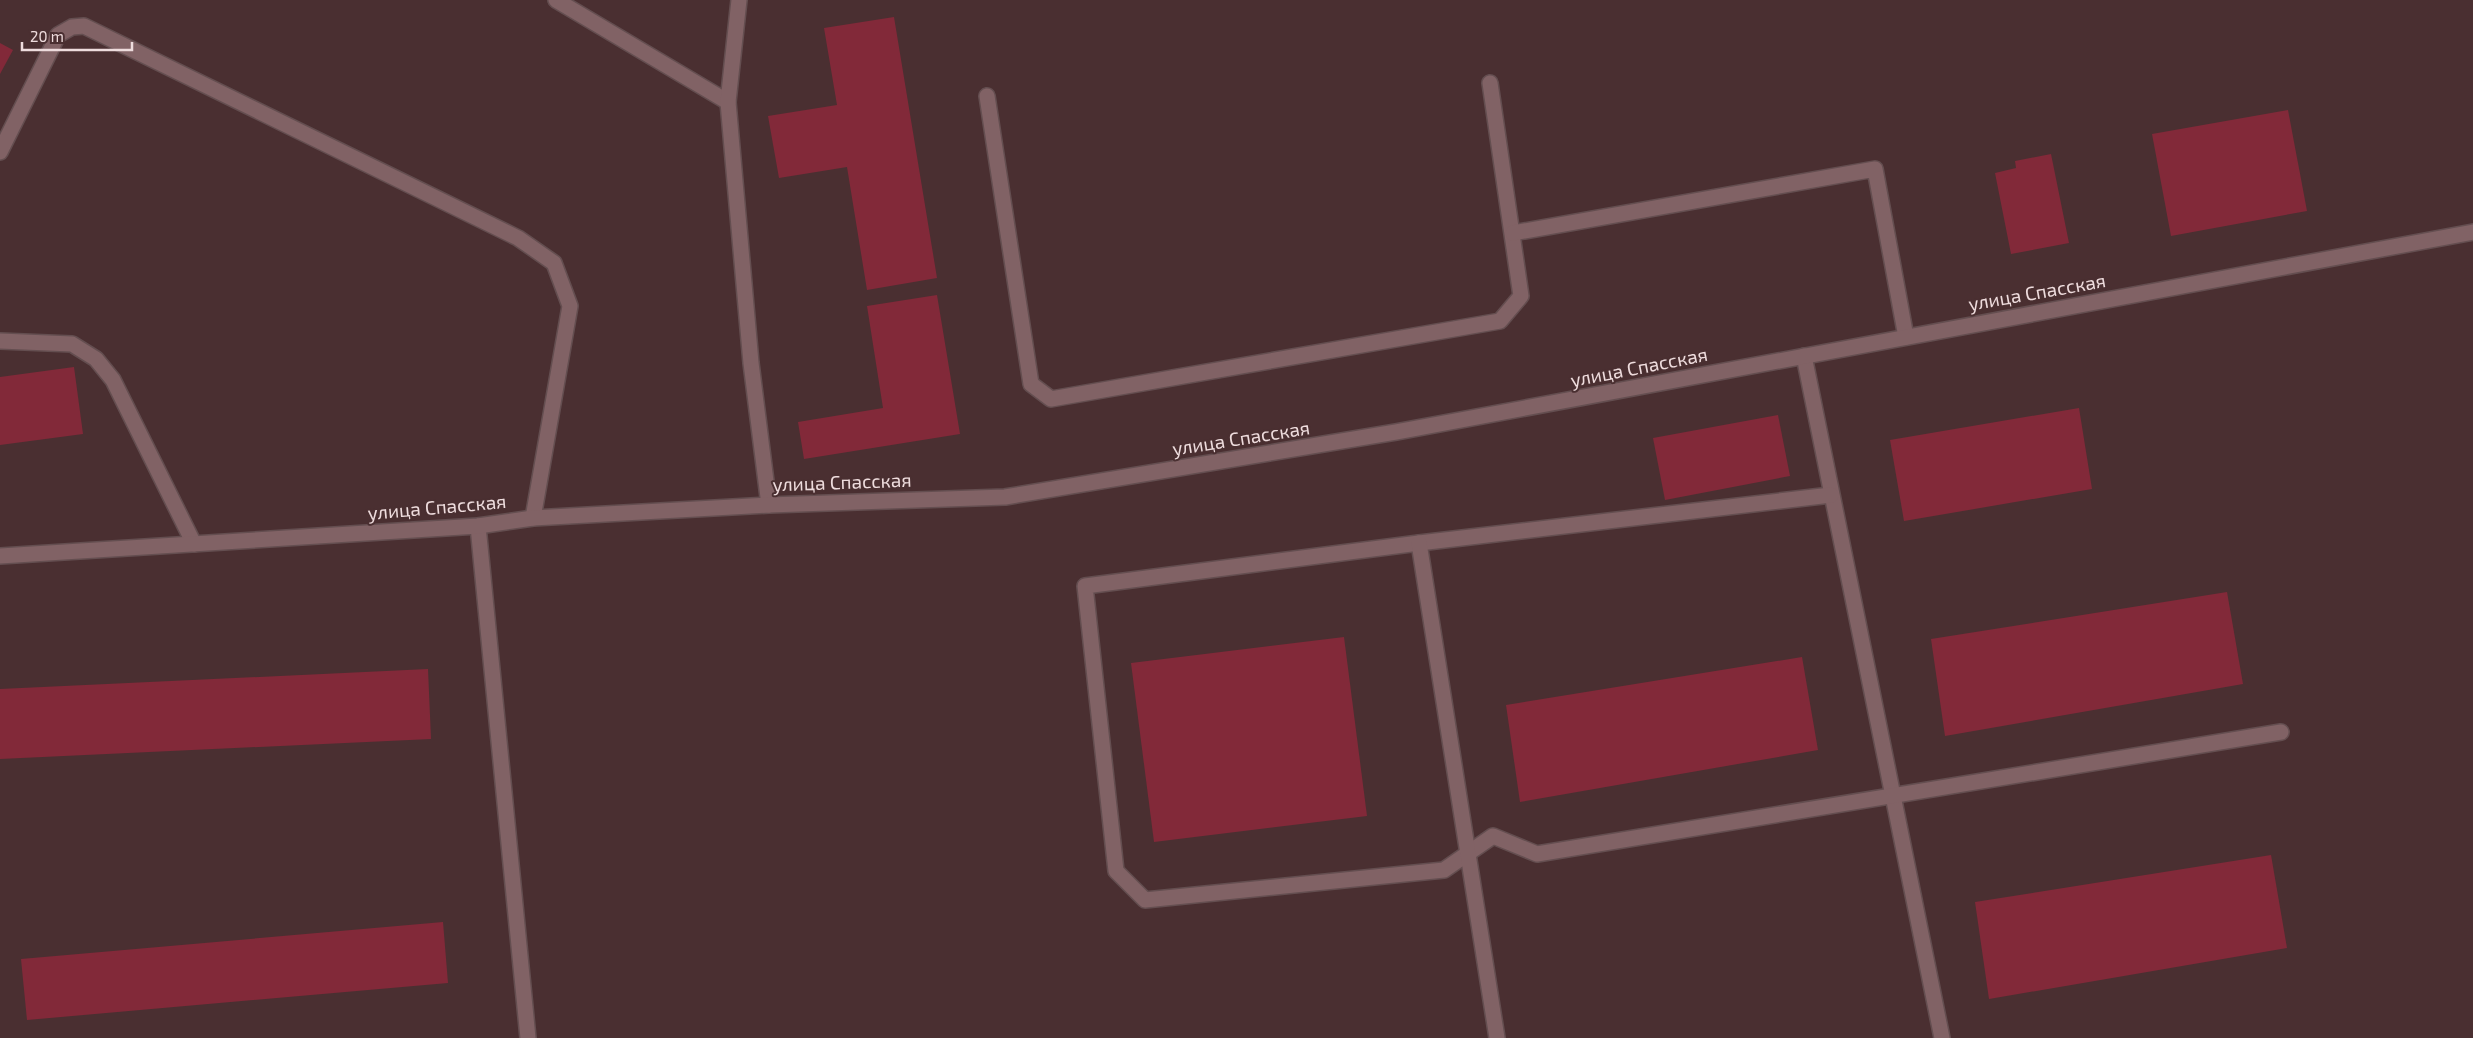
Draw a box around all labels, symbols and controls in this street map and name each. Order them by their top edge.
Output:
scale bar [22,20,132,52]
text: 20 m [30,27,64,45]
street label: улица Спасская [1966,268,2108,316]
street label: улица Спасская [1568,342,1710,392]
street label: улица Спасская [1170,415,1312,461]
street label: улица Спасская [772,468,912,496]
street label: улица Спасская [367,489,507,525]

